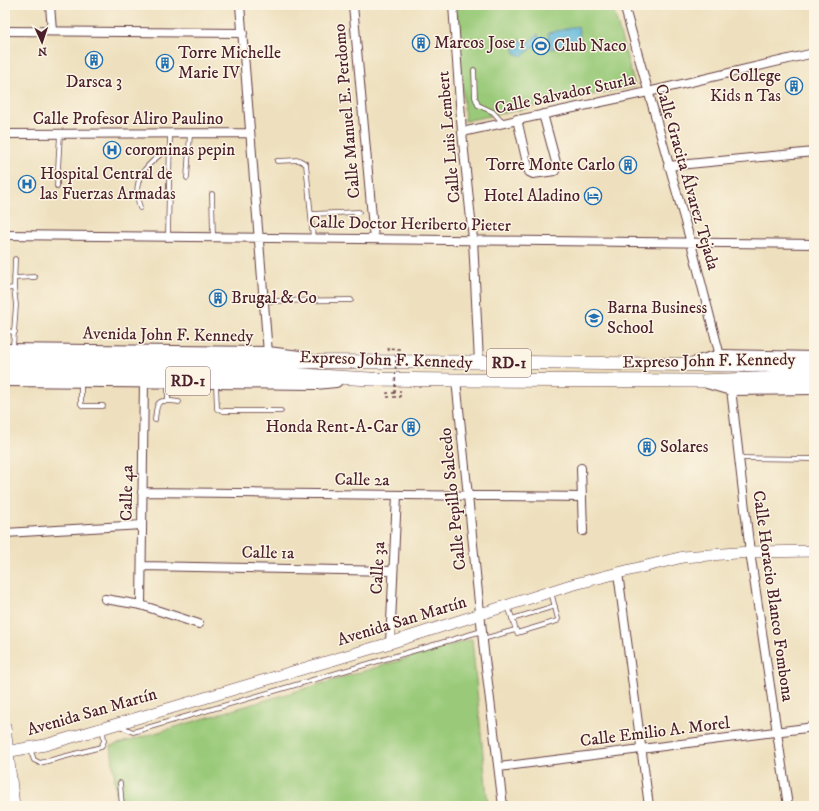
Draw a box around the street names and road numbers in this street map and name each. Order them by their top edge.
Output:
street label: Calle Manuel E. Perdomo [328,23,366,199]
street label: Calle Salvador Sturla [493,68,638,120]
street label: Calle Luis Lembert [432,70,466,204]
street label: Calle Gracita Álvarez Tejada [650,81,725,273]
street label: Calle Profesor Aliro Paulino [33,108,223,130]
street label: Calle Doctor Heriberto Pieter [309,211,512,237]
street label: Avenida John F. Kennedy [82,323,255,348]
street label: Expreso John F. Kennedy [299,346,474,374]
street label: Expreso John F. Kennedy [622,348,797,374]
road number: RD-1 [487,349,531,377]
road number: RD-1 [166,367,210,395]
street label: Calle Pepillo Salcedo [435,427,471,571]
street label: Calle 4a [116,464,139,521]
street label: Calle 2a [334,469,390,491]
street label: Calle Horacio Blanco Fombona [747,489,799,704]
street label: Calle 3a [366,540,390,595]
street label: Calle 1a [241,542,295,564]
street label: Avenida San Martín [335,591,469,651]
street label: Avenida San Martín [25,683,160,741]
street label: Calle Emilio A. Morel [579,712,731,752]

